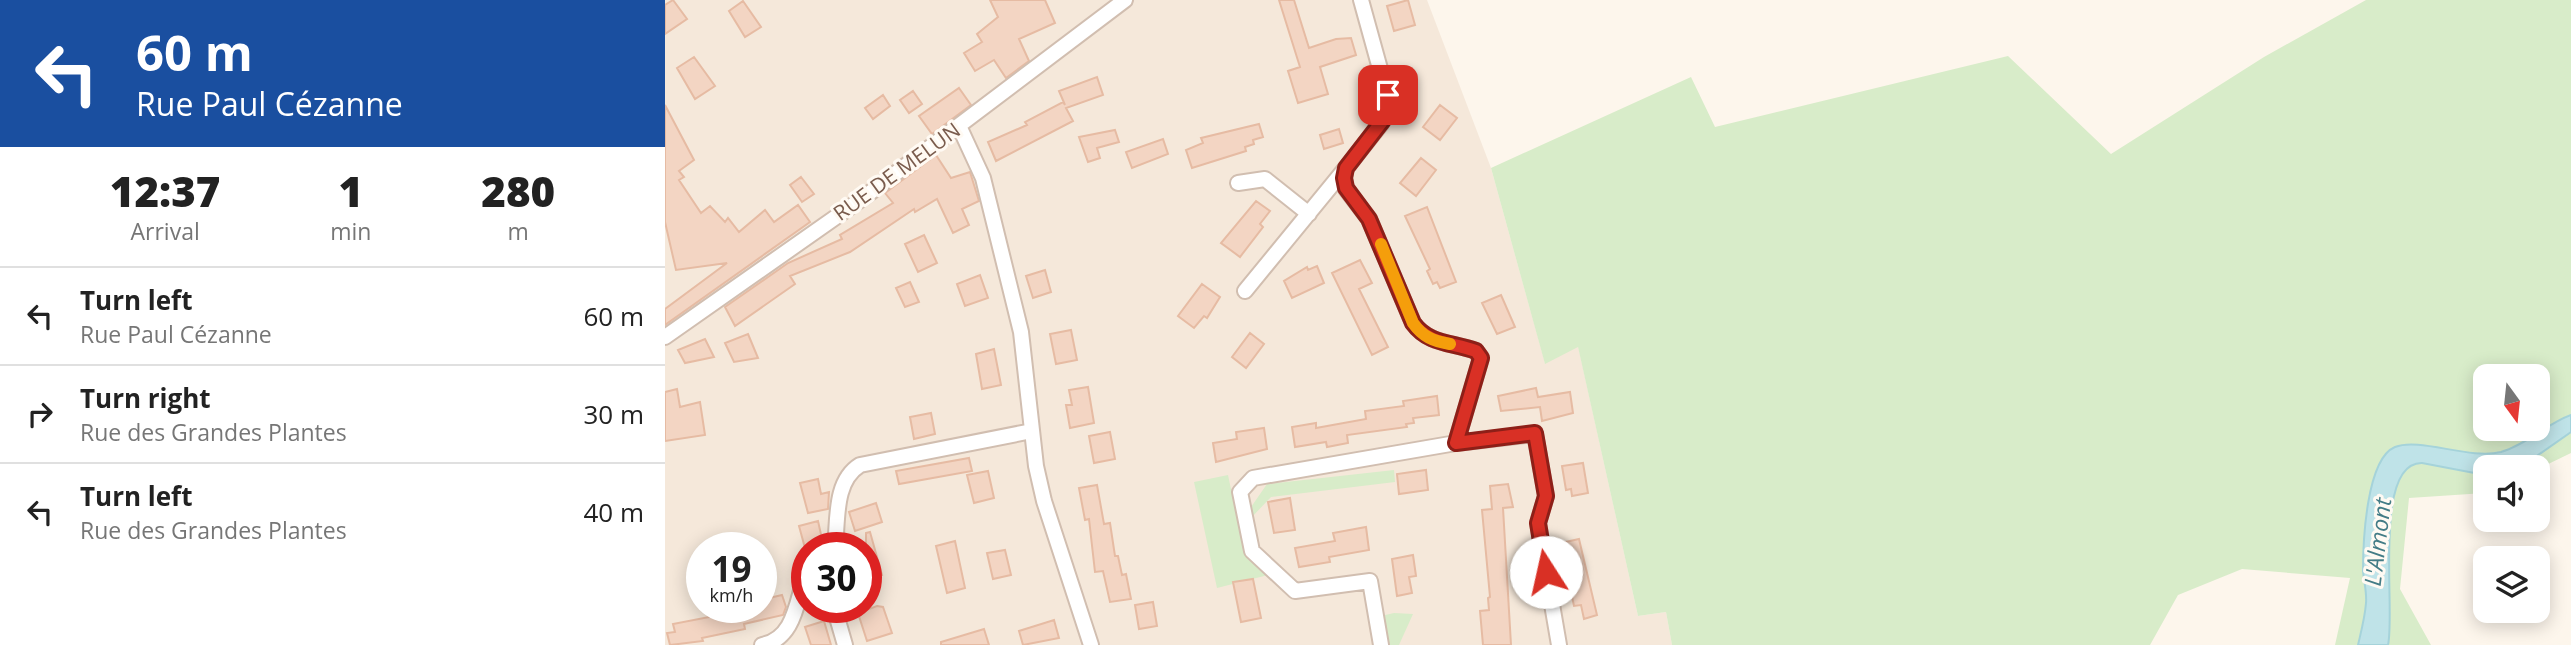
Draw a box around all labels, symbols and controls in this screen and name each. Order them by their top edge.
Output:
text: 60 m [136,19,253,85]
icon: left [21,28,112,119]
pin [1358,65,1418,125]
icon: arrive [1369,76,1407,114]
text: Rue Paul Cézanne [136,82,403,125]
street label: RUE DE MELUN [827,116,965,227]
text: 12:37 [110,162,220,219]
text: 1 [339,162,363,219]
text: 280 [481,162,555,219]
text: Arrival [131,215,200,247]
text: min [330,215,371,247]
text: m [508,215,529,247]
text: Turn left [80,282,192,318]
icon: left [21,297,59,335]
text: 60 m [583,298,644,334]
text: Rue Paul Cézanne [80,318,272,350]
north arrow [2473,364,2550,441]
map controls [2473,364,2550,623]
text: Turn right [80,380,211,416]
icon: right [21,395,59,433]
text: 30 m [583,396,644,432]
text: Rue des Grandes Plantes [80,416,347,448]
button: sound [2473,455,2550,532]
text: Turn left [80,478,192,514]
icon: left [21,493,59,531]
text: 40 m [583,494,644,530]
water label: L'Almont [2356,495,2398,588]
text: Rue des Grandes Plantes [80,514,347,546]
speed limit sign: 30 [791,532,882,623]
position arrow [1509,535,1583,609]
text: 19 [711,545,752,592]
button: layers [2473,546,2550,623]
text: km/h [710,583,753,607]

